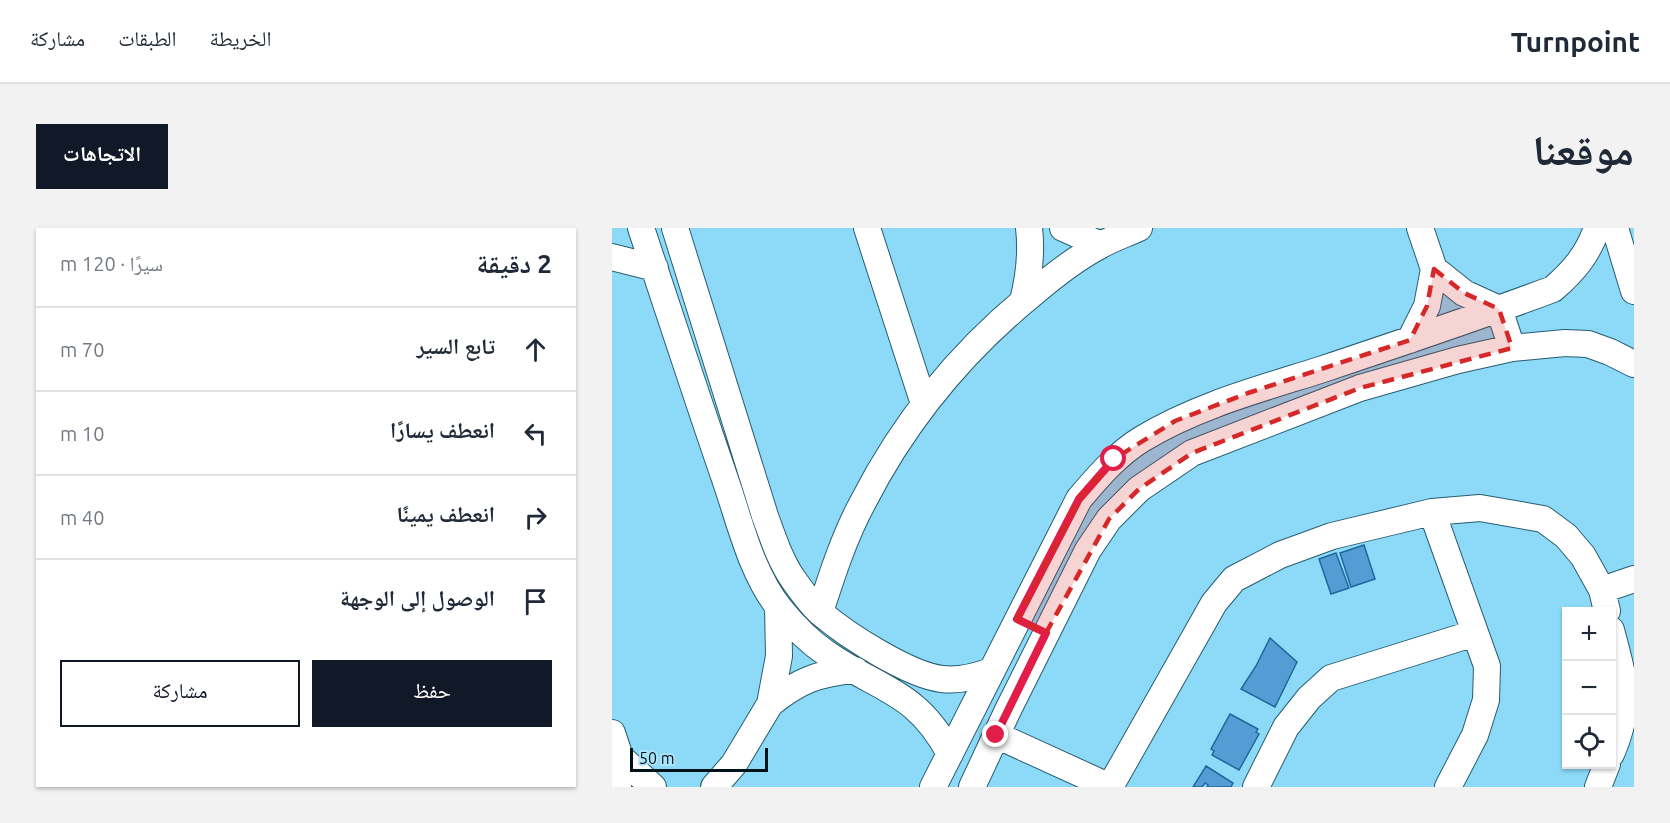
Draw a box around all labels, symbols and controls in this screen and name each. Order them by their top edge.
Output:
text: مشاركة [30,26,85,50]
text: الطبقات [118,26,177,50]
text: الخريطة [210,26,271,50]
text: Turnpoint [1511,26,1640,57]
button: الاتجاهات [36,124,168,189]
text: موقعنا [1533,126,1634,173]
text: 2 دقيقة [477,249,552,278]
text: سيرًا · 120 m [60,252,163,275]
text: تابع السير [416,333,495,358]
icon: ahead [519,333,552,366]
text: 70 m [60,338,104,361]
text: انعطف يسارًا [390,417,495,442]
icon: left [519,417,552,450]
text: 10 m [60,422,104,445]
route start [1100,445,1126,471]
text: انعطف يمينًا [396,501,495,526]
icon: right [519,501,552,534]
text: 40 m [60,506,104,529]
text: الوصول إلى الوجهة [340,585,495,610]
icon: arrive [519,585,552,618]
map controls [1562,607,1616,769]
button: + [1562,607,1616,661]
button: مشاركة [60,660,300,727]
button: حفظ [312,660,552,727]
button: − [1562,661,1616,715]
button: locate [1562,715,1616,769]
route end [982,721,1008,747]
scale bar [630,745,768,772]
text: 50 m [639,749,675,767]

